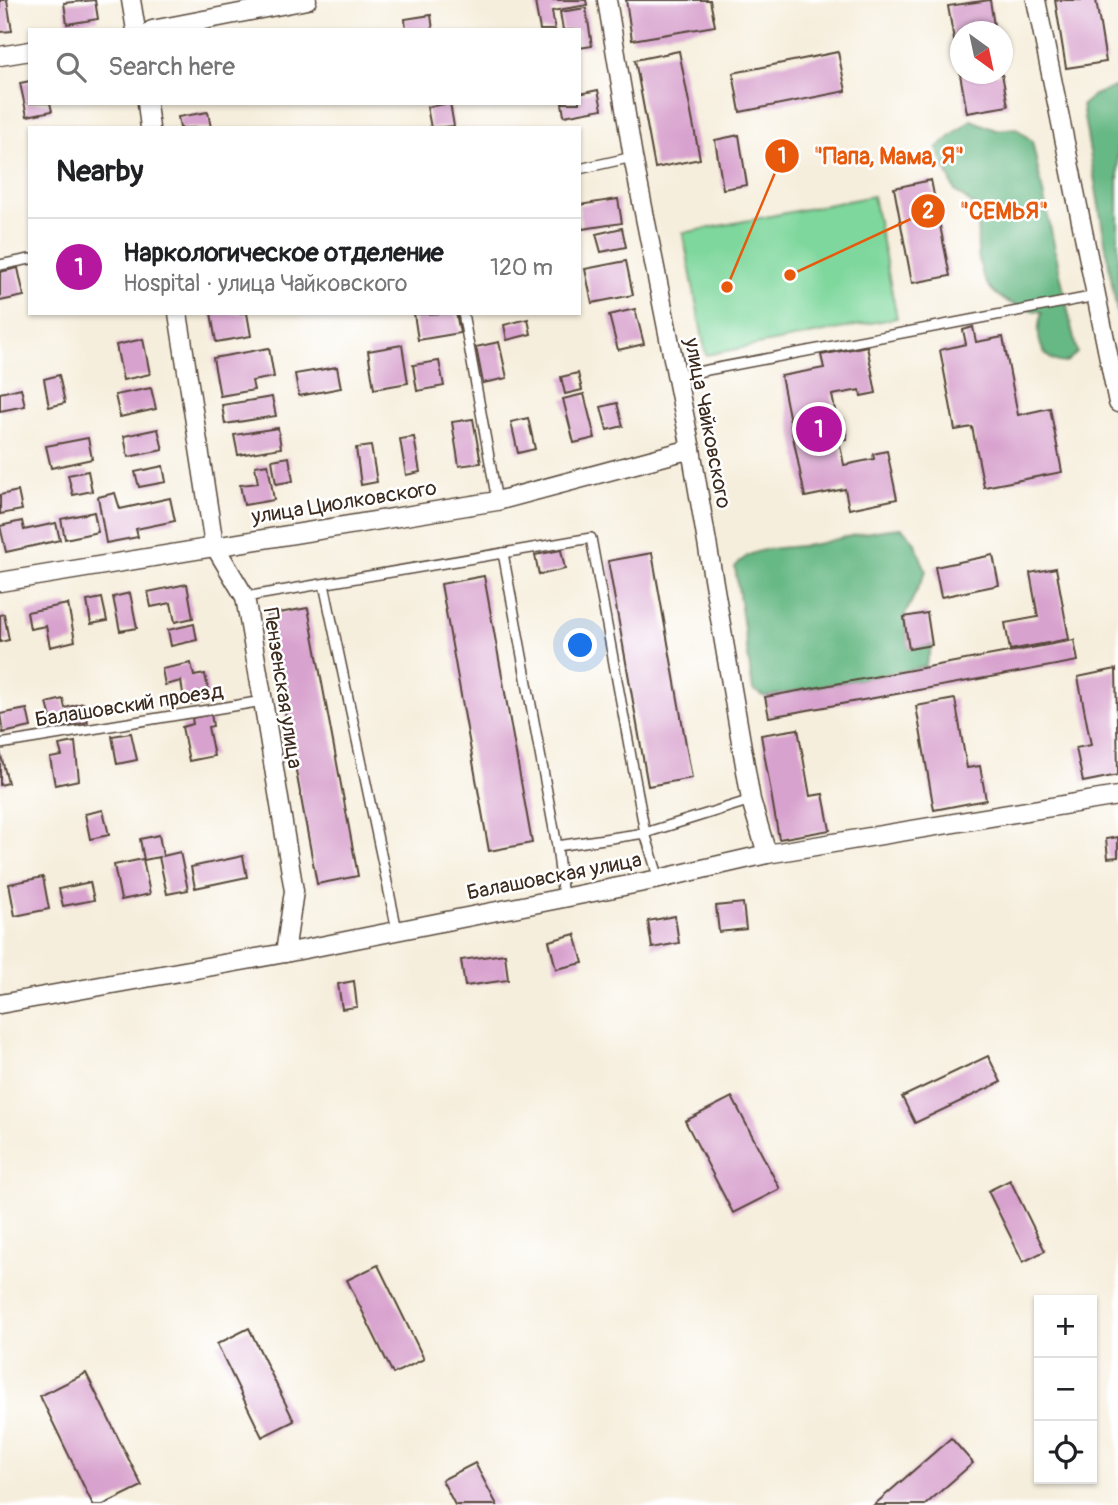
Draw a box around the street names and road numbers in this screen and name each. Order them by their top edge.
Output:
street label: улица Чайковского [678,335,737,511]
street label: улица Циолковского [249,475,439,531]
street label: Пензенская улица [256,606,309,770]
street label: Балашовский проезд [33,677,225,734]
street label: Балашовская улица [464,846,644,907]

